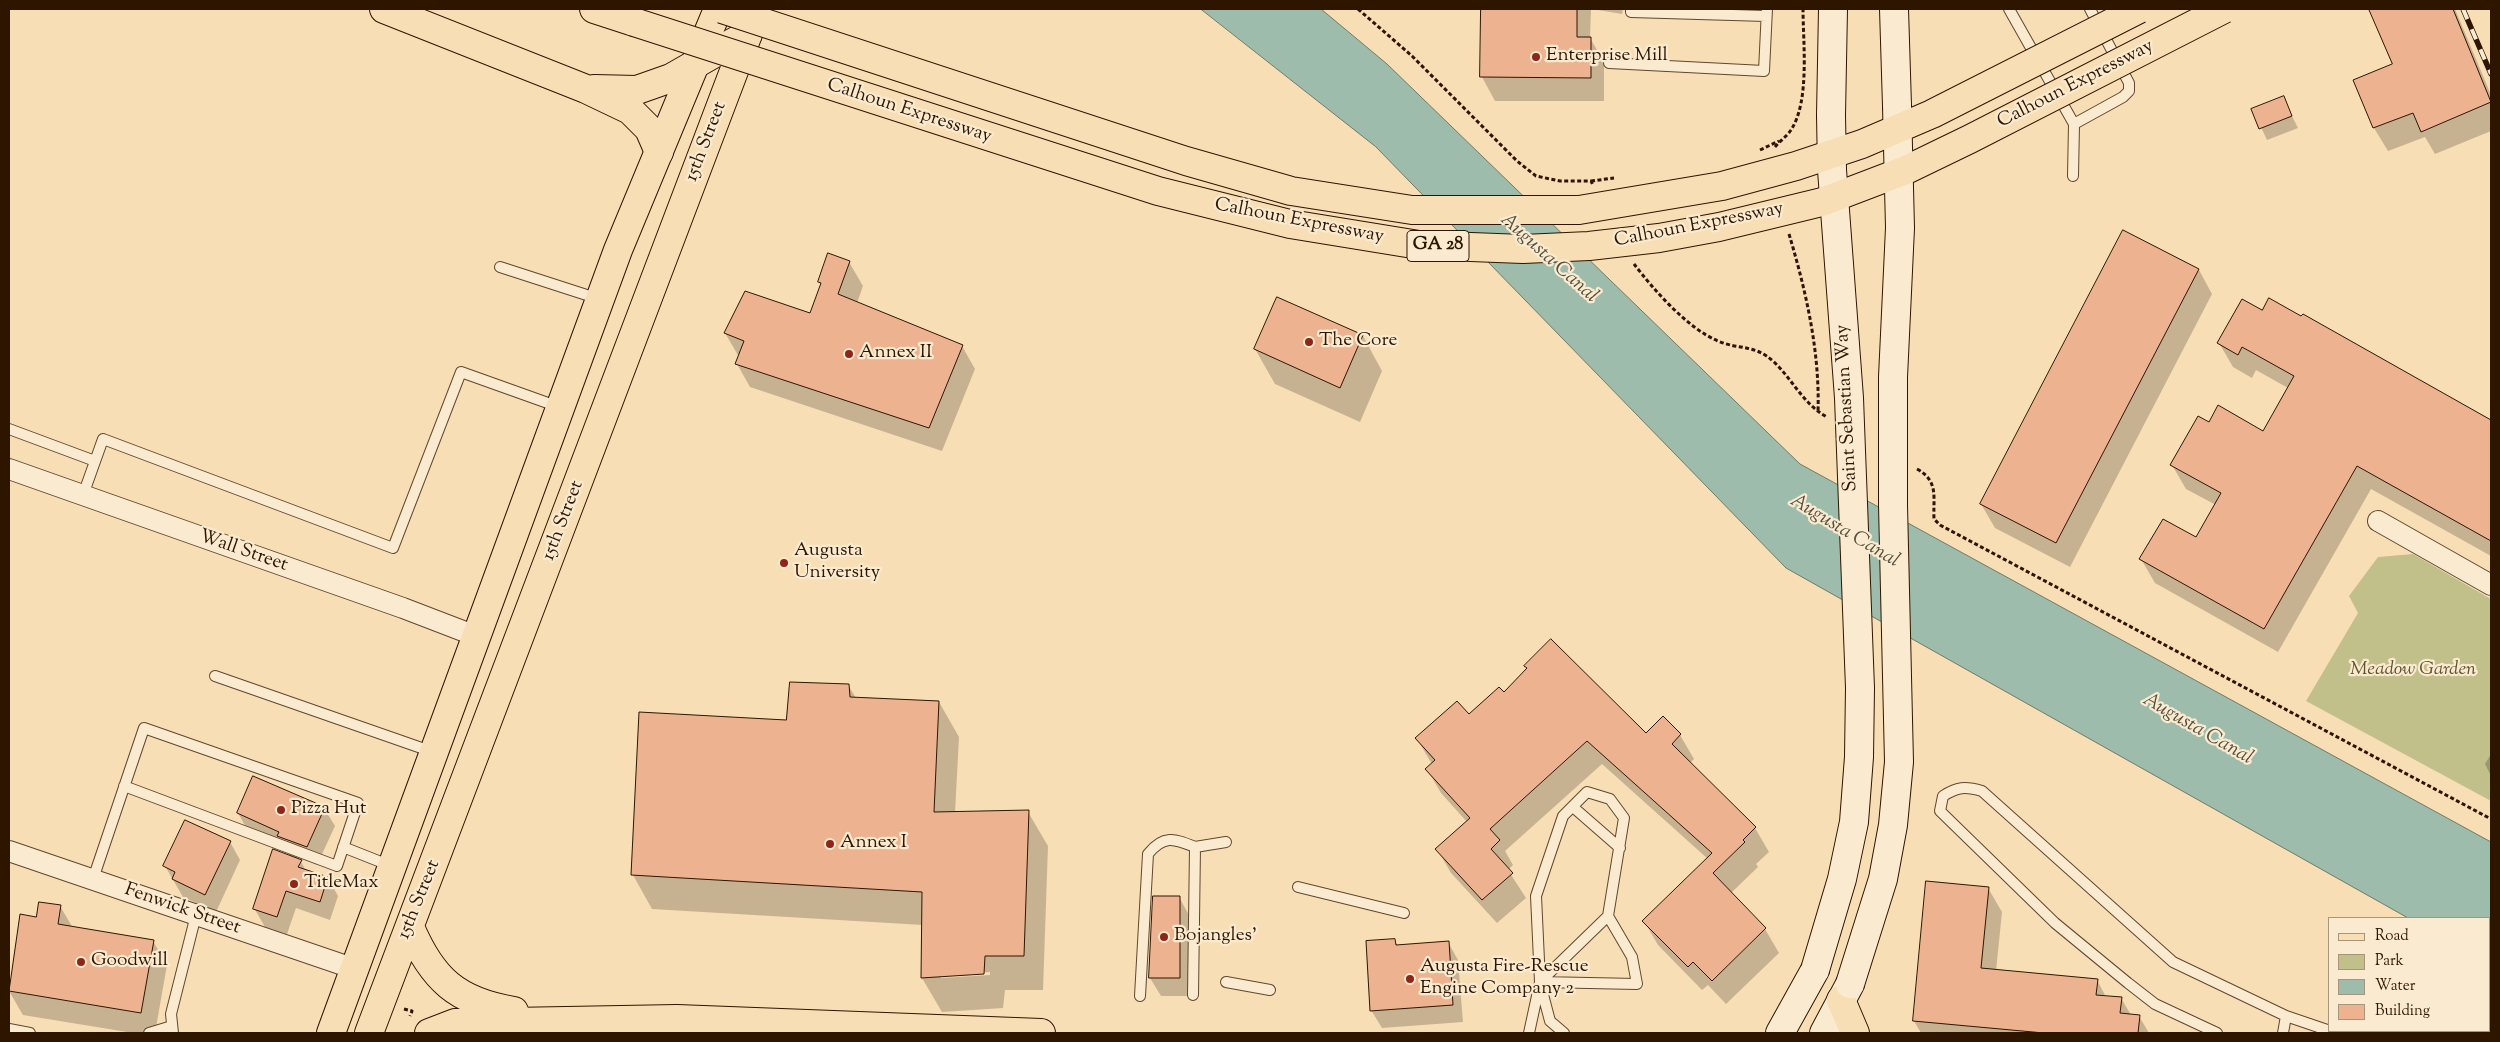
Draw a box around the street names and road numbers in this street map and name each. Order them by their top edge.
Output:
street label: Calhoun Expressway [1994,36,2158,134]
street label: Calhoun Expressway [824,75,994,149]
street label: 15th Street [681,99,733,185]
street label: Calhoun Expressway [1212,194,1386,250]
street label: Calhoun Expressway [1612,198,1786,254]
road number: GA 28 [1407,230,1469,262]
street label: Saint Sebastian Way [1832,324,1864,492]
street label: 15th Street [538,478,590,564]
street label: Wall Street [196,526,290,578]
street label: 15th Street [394,857,446,943]
street label: Fenwick Street [121,879,243,941]

